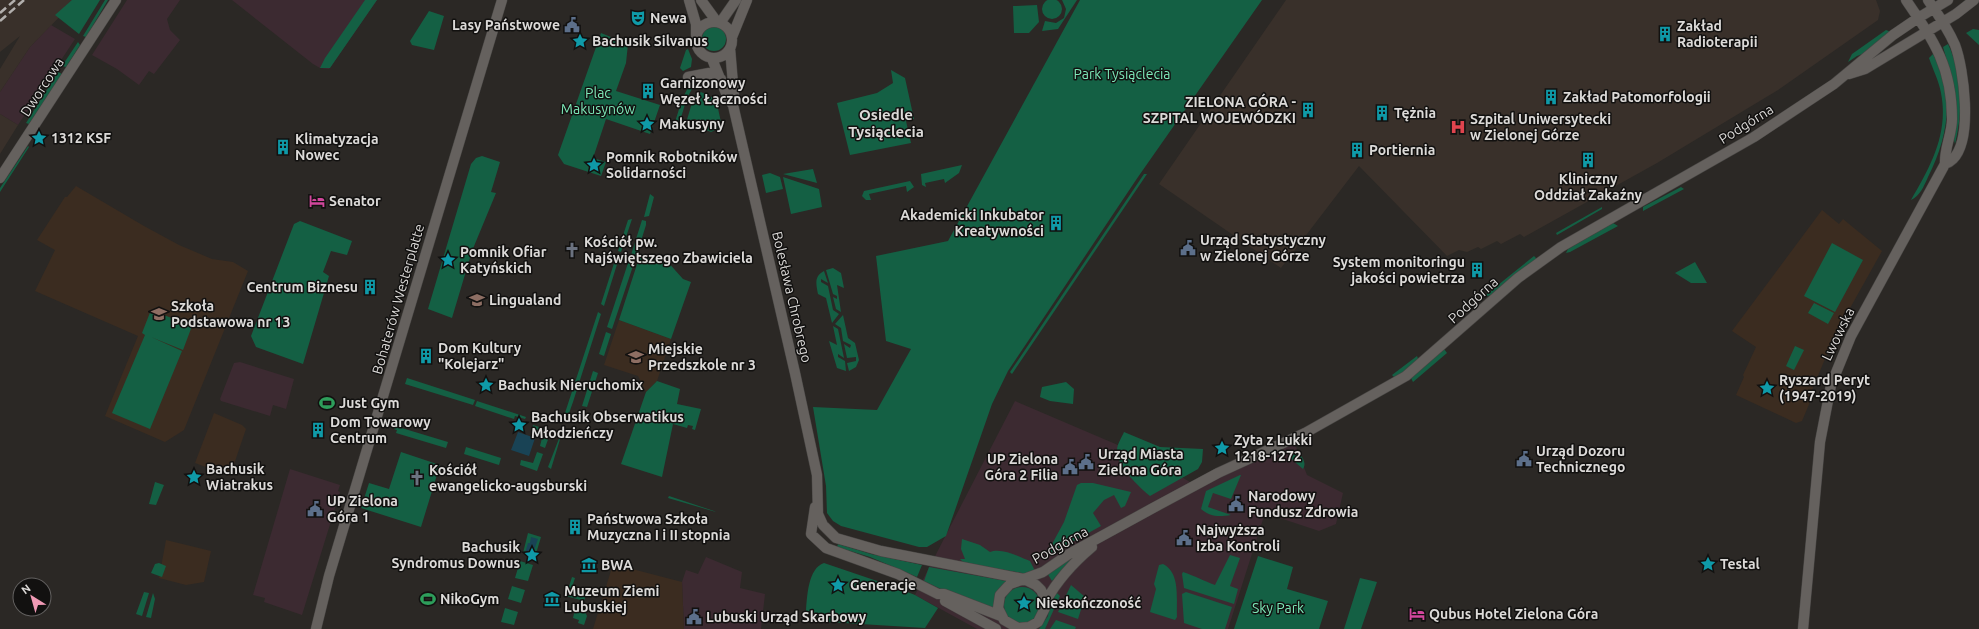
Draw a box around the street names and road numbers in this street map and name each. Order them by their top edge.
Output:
street label: Dworcowa [17,55,67,119]
street label: Podgórna [1716,101,1776,147]
street label: Bohaterów Westerplatte [369,222,427,376]
street label: Bolesława Chrobrego [769,230,815,364]
street label: Podgórna [1445,274,1501,326]
street label: Lwowska [1818,305,1858,363]
street label: Podgórna [1029,523,1091,567]

